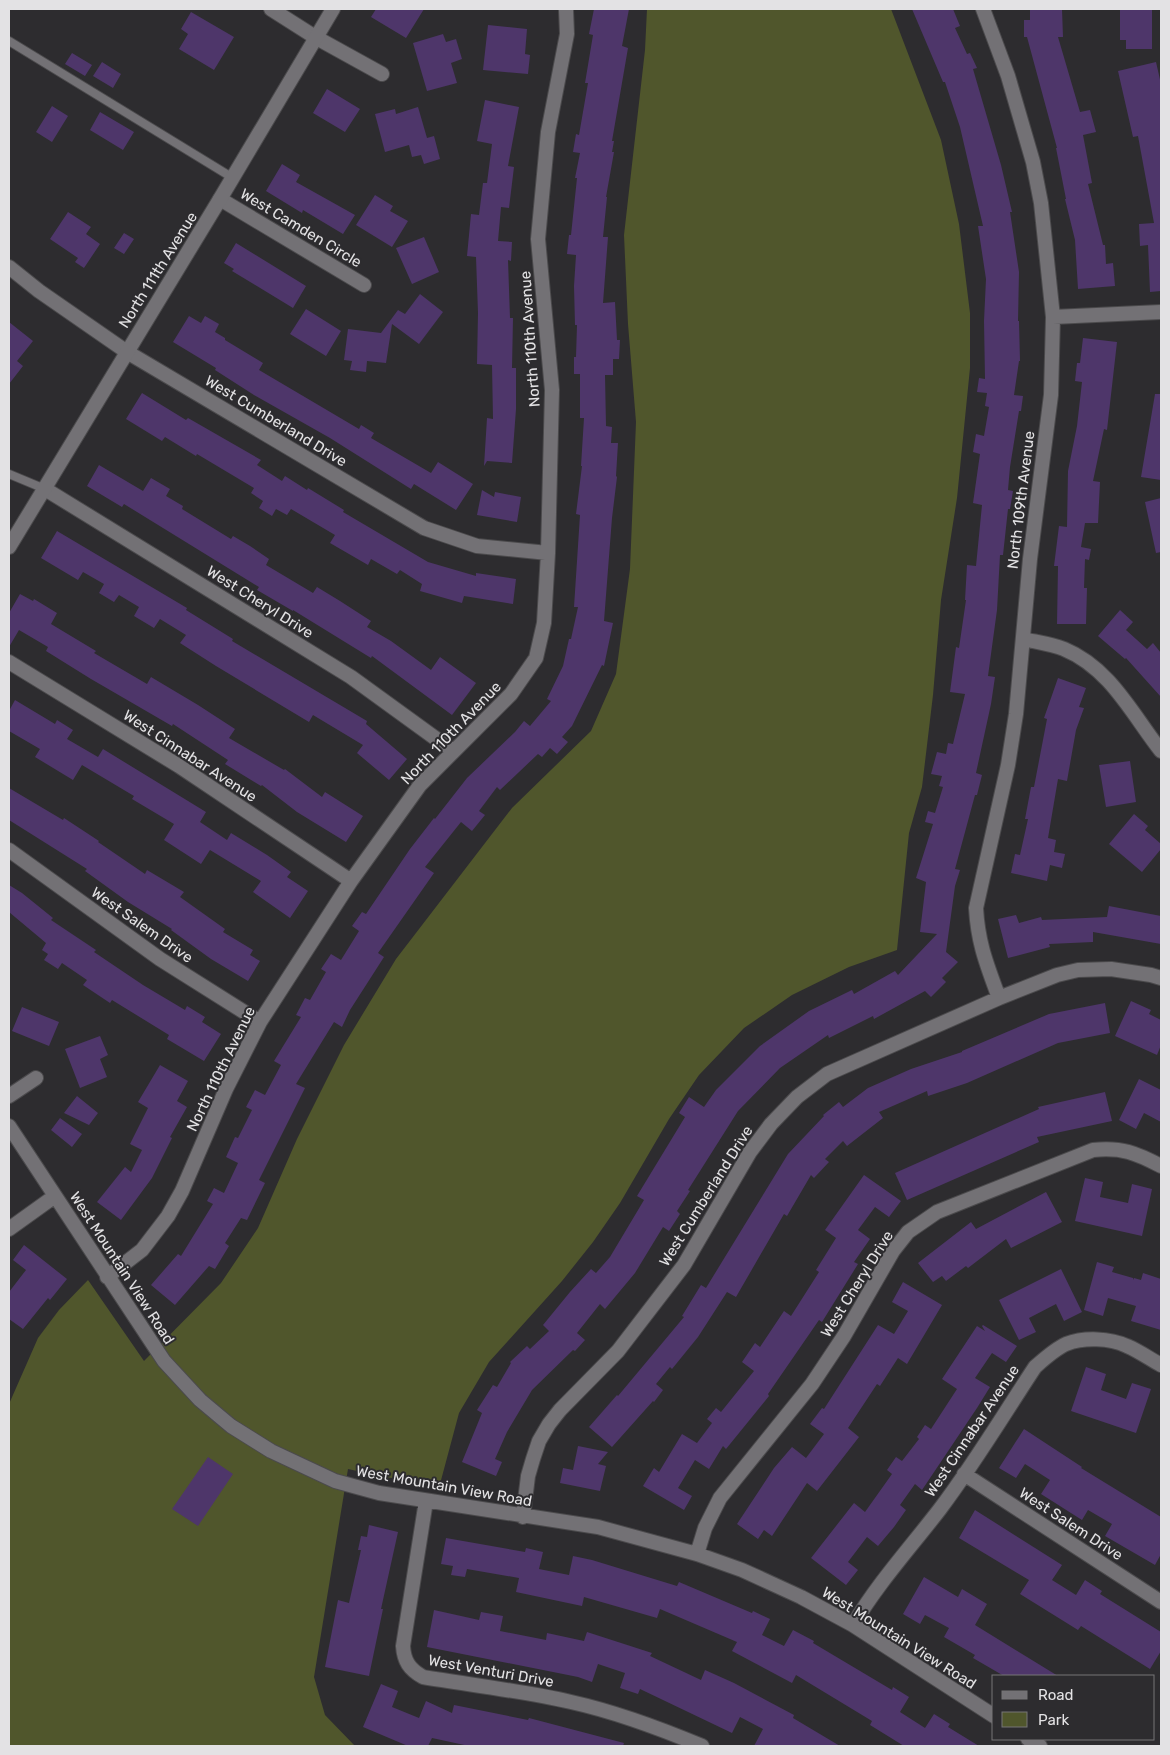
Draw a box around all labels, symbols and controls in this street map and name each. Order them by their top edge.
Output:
street label: West Camden Circle [237,185,365,271]
street label: North 111th Avenue [115,209,201,331]
street label: North 110th Avenue [516,270,544,408]
street label: West Cumberland Drive [202,371,350,471]
street label: North 109th Avenue [1004,430,1038,570]
street label: West Cheryl Drive [203,562,317,642]
street label: North 110th Avenue [397,678,505,788]
street label: West Cinnabar Avenue [120,706,260,806]
street label: West Salem Drive [88,883,196,967]
street label: North 110th Avenue [183,1004,259,1134]
street label: West Cumberland Drive [655,1122,757,1270]
street label: West Mountain View Road [66,1188,178,1348]
street label: West Cheryl Drive [817,1227,897,1341]
street label: West Cinnabar Avenue [921,1361,1023,1501]
street label: West Mountain View Road [355,1462,533,1510]
street label: West Salem Drive [1016,1484,1126,1564]
street label: West Mountain View Road [819,1583,979,1693]
street label: West Venturi Drive [427,1651,555,1691]
legend [992,1675,1155,1740]
text: Road [1038,1686,1074,1704]
text: Park [1038,1711,1069,1729]

